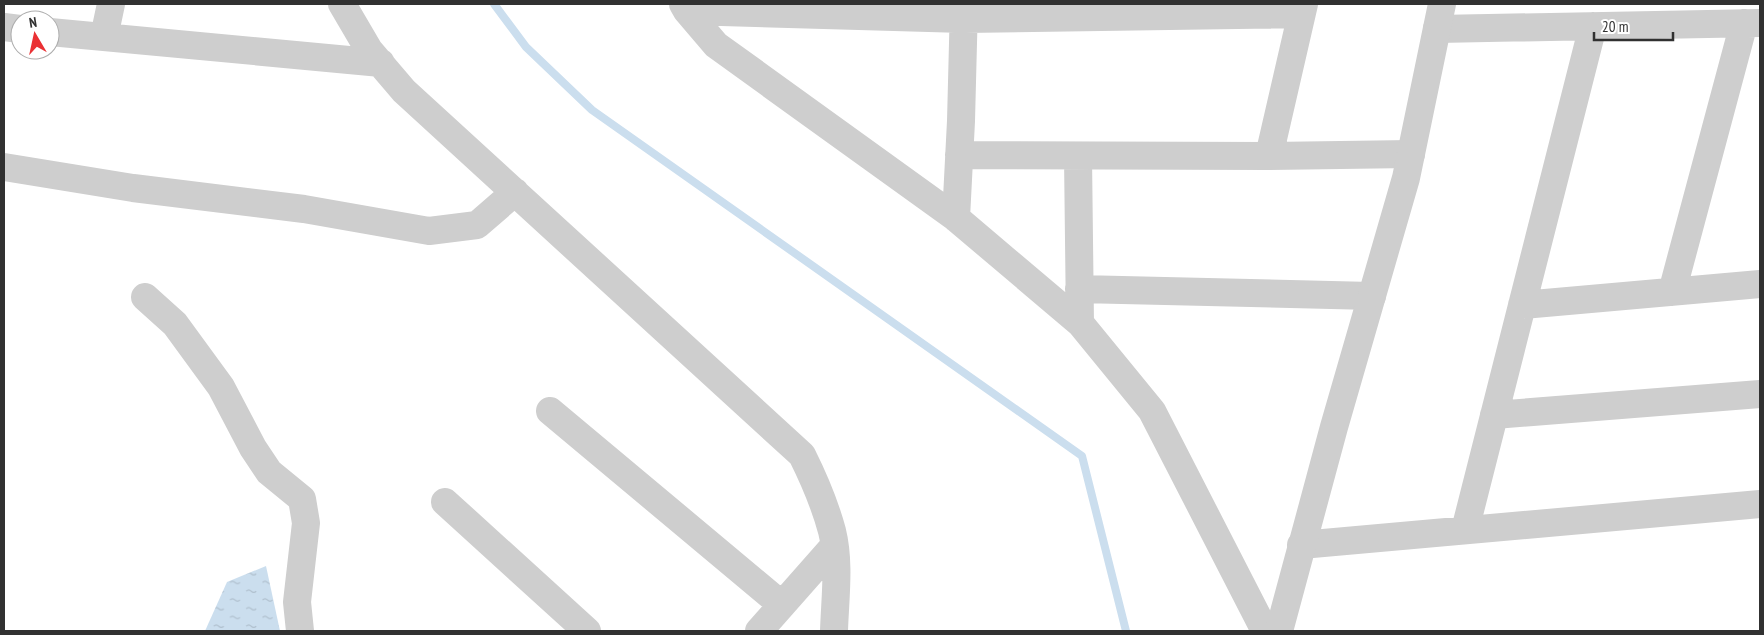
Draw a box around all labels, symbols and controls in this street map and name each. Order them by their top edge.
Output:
north arrow [10,10,60,60]
scale bar [1594,10,1673,42]
text: N [28,13,38,32]
text: 20 m [1602,17,1628,36]

